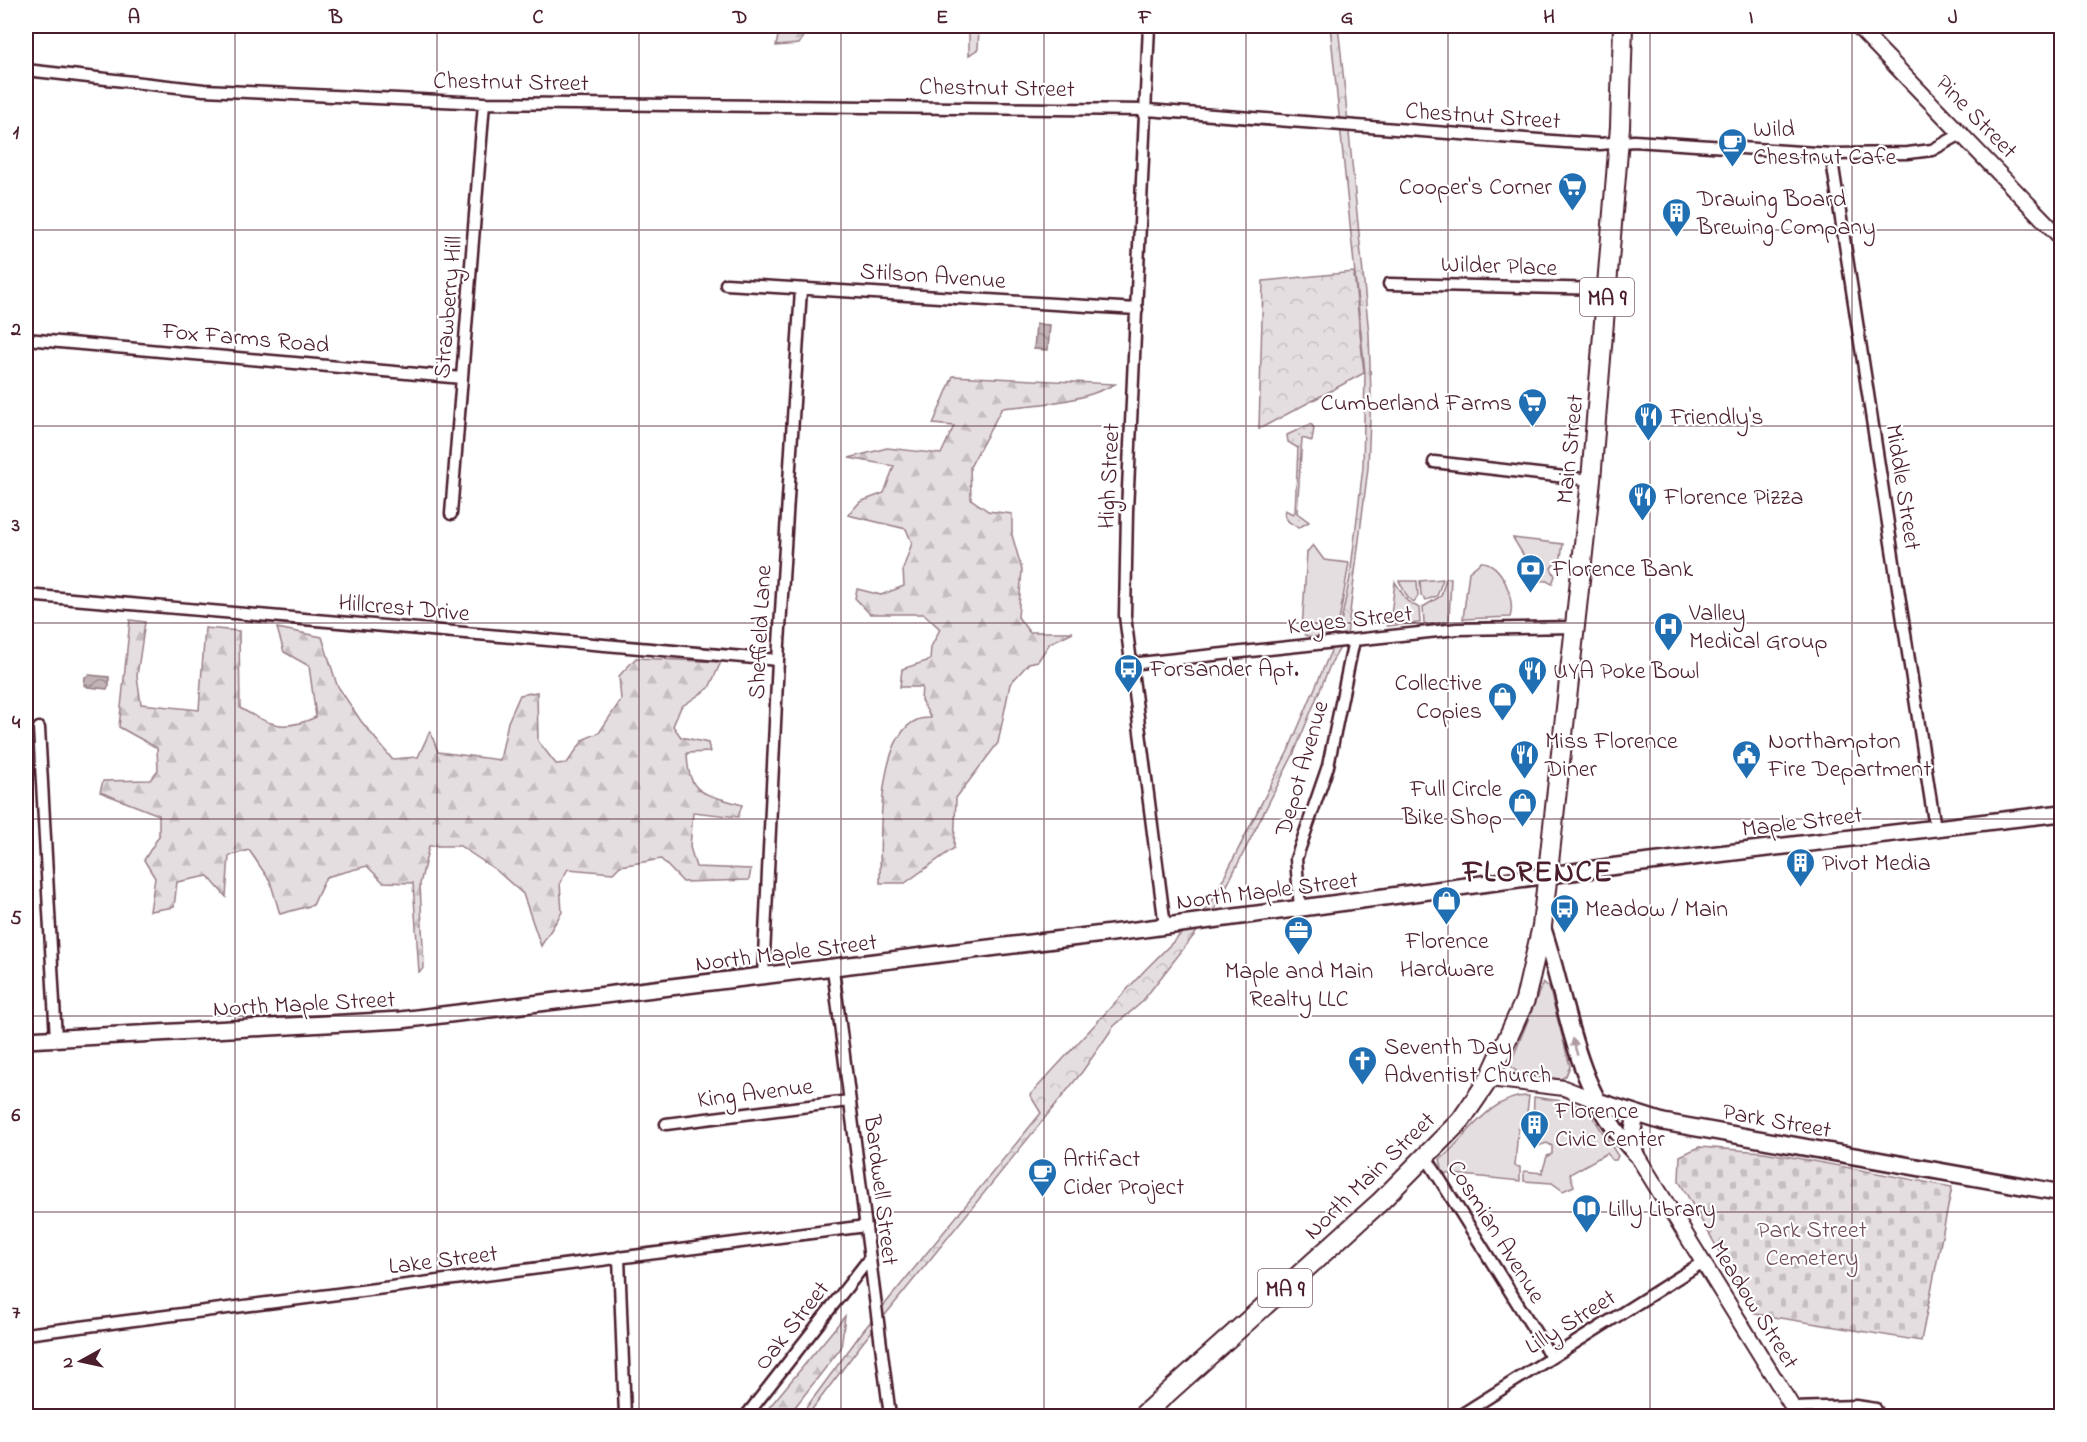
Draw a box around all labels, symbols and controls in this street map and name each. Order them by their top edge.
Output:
text: A [128,4,140,33]
text: B [328,4,343,33]
text: C [533,4,544,33]
text: D [732,4,747,33]
text: E [936,4,948,33]
text: F [1138,4,1152,33]
text: G [1341,4,1354,33]
text: H [1543,4,1555,33]
text: I [1749,4,1754,33]
text: J [1948,4,1958,33]
street label: Chestnut Street [433,65,589,102]
street label: Pine Street [1926,68,2025,168]
street label: Chestnut Street [919,71,1075,108]
street label: Chestnut Street [1404,95,1562,140]
place label: Wild Chestnut Cafe [1753,113,1896,176]
text: 1 [13,119,20,148]
cafe icon: Wild Chestnut Cafe [1716,126,1748,168]
supermarket icon: Cooper's Corner [1557,170,1589,212]
place label: Cooper's Corner [1399,171,1553,206]
place label: Drawing Board Brewing Company [1696,183,1876,247]
building icon: Drawing Board Brewing Company [1660,196,1692,238]
street label: Strawberry Hill [426,234,474,380]
street label: Wilder Place [1440,248,1558,287]
street label: Stilson Avenue [859,255,1007,300]
road number: MA 9 [1580,278,1634,316]
street label: Fox Farms Road [160,315,331,364]
text: 2 [10,316,21,345]
supermarket icon: Cumberland Farms [1517,386,1549,428]
place label: Cumberland Farms [1321,387,1512,422]
street label: Main Street [1548,393,1595,506]
restaurant icon: Friendly's [1633,400,1665,442]
place label: Friendly's [1669,401,1764,437]
street label: High Street [1090,422,1131,530]
street label: Middle Street [1874,422,1929,553]
restaurant icon: Florence Pizza [1627,480,1659,522]
place label: Florence Pizza [1663,481,1803,516]
text: 3 [11,512,20,541]
bank icon: Florence Bank [1515,552,1547,594]
place label: Florence Bank [1551,553,1693,588]
street label: Sheffield Lane [740,564,783,700]
street label: Hillcrest Drive [337,586,471,633]
place label: Valley Medical Group [1688,597,1827,660]
street label: Keyes Street [1286,598,1414,646]
hospital icon: Valley Medical Group [1652,610,1684,652]
bus stop icon: Forsander Apt. [1113,652,1145,694]
place label: Forsander Apt. [1149,653,1299,688]
restaurant icon: UYA Poke Bowl [1516,654,1548,696]
place label: UYA Poke Bowl [1553,655,1699,690]
place label: Collective Copies [1394,667,1482,730]
shop icon: Collective Copies [1487,680,1519,722]
street label: Depot Avenue [1267,696,1340,842]
text: 4 [12,709,21,738]
place label: Miss Florence Diner [1544,725,1678,788]
place label: Northampton Fire Department [1767,725,1931,788]
restaurant icon: Miss Florence Diner [1508,738,1540,780]
public building icon: Northampton Fire Department [1731,738,1763,780]
place label: Full Circle Bike Shop [1401,773,1502,836]
shop icon: Full Circle Bike Shop [1507,786,1539,828]
street label: Maple Street [1740,799,1865,848]
building icon: Pivot Media [1785,846,1817,888]
place label: Pivot Media [1822,847,1931,882]
district label: FLORENCE [1461,852,1613,896]
street label: North Maple Street [1174,864,1360,921]
shop icon: Florence Hardware [1431,884,1463,926]
bus stop icon: Meadow / Main [1548,892,1580,934]
place label: Meadow / Main [1585,893,1728,928]
text: 5 [10,905,22,934]
office icon: Maple and Main Realty LLC [1283,914,1315,956]
place label: Florence Hardware [1400,925,1495,988]
street label: North Maple Street [693,926,879,983]
place label: Maple and Main Realty LLC [1225,955,1373,1019]
street label: North Maple Street [212,983,396,1028]
place label: Seventh Day Adventist Church [1384,1031,1551,1094]
one-way arrow [1569,1038,1579,1057]
church icon: Seventh Day Adventist Church [1347,1044,1379,1086]
street label: King Avenue [695,1070,815,1119]
place label: Florence Civic Center [1554,1095,1665,1158]
street label: Park Street [1719,1096,1834,1149]
text: 6 [12,1102,21,1131]
street label: North Main Street [1297,1105,1445,1249]
building icon: Florence Civic Center [1518,1108,1550,1150]
street label: Bardwell Street [853,1112,906,1267]
place label: Artifact Cider Project [1063,1143,1184,1206]
street label: Cosmian Avenue [1437,1154,1553,1311]
cafe icon: Artifact Cider Project [1026,1156,1058,1198]
library icon: Lilly Library [1571,1192,1603,1234]
place label: Lilly Library [1608,1193,1716,1229]
park label: Park Street Cemetery [1757,1214,1867,1278]
street label: Meadow Street [1699,1234,1807,1377]
street label: Lake Street [387,1237,500,1286]
road number: MA 9 [1258,1269,1312,1307]
street label: Oak Street [747,1274,839,1379]
street label: Lilly Street [1519,1281,1624,1366]
text: 7 [12,1299,21,1328]
north arrow [51,1331,111,1391]
text: N [55,1356,81,1370]

